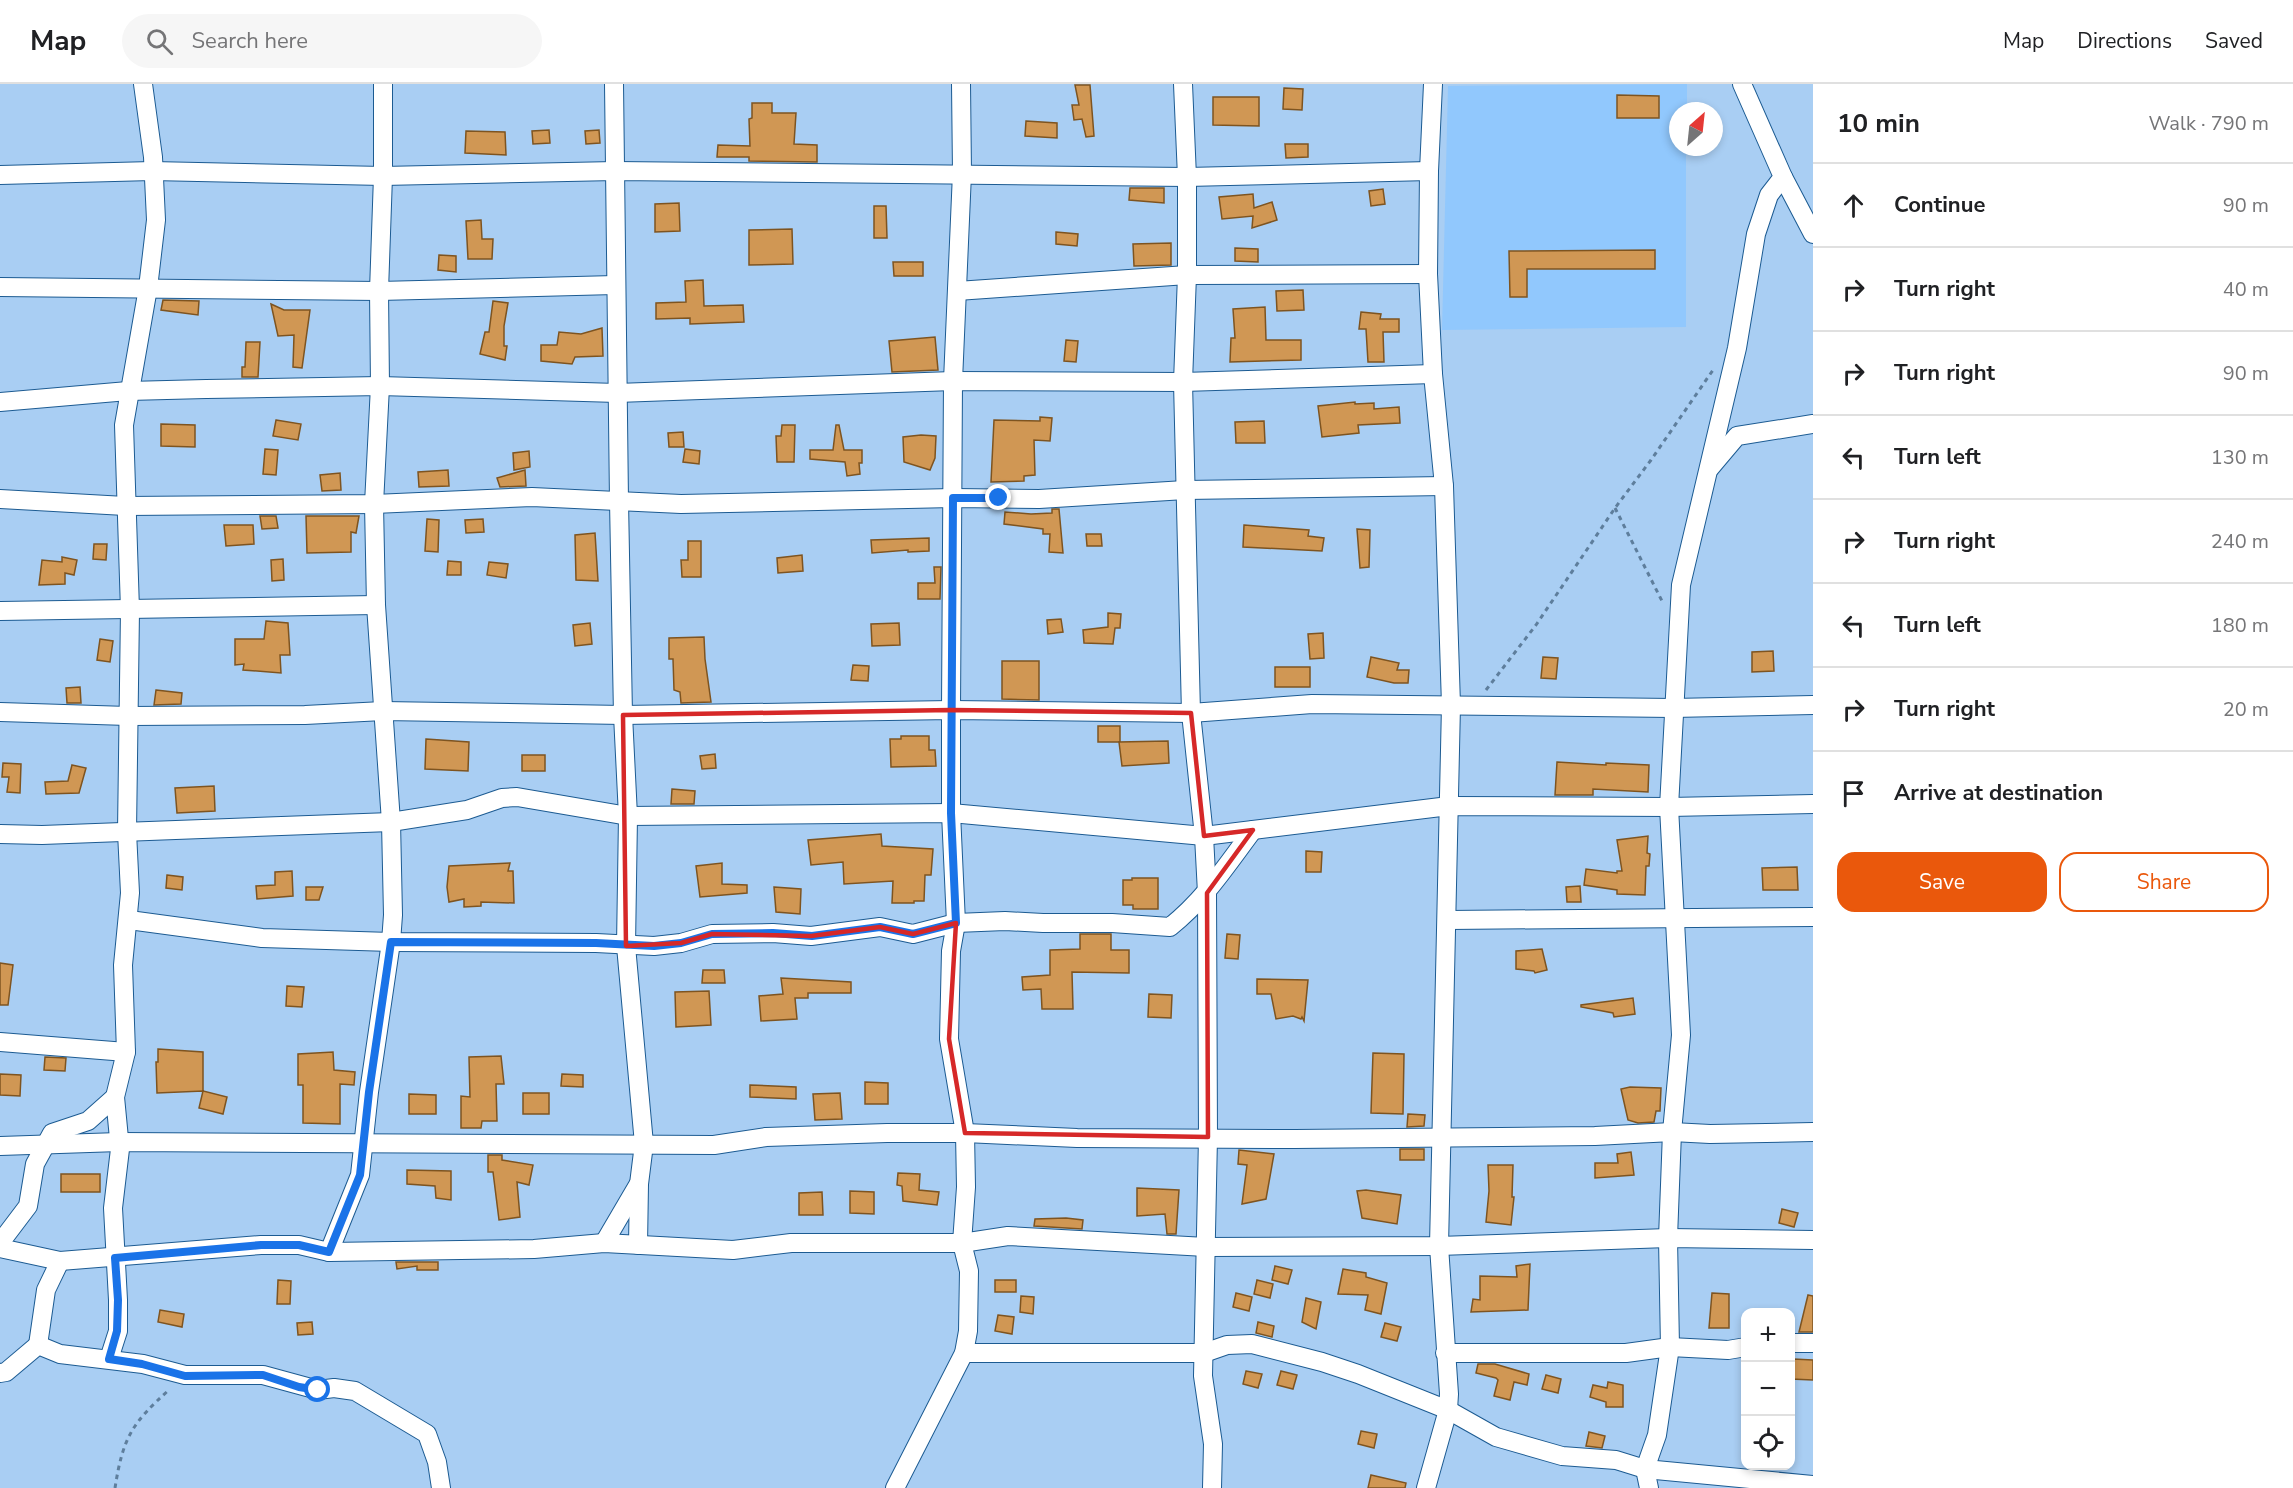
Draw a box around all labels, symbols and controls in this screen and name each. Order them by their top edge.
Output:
search box [122,14,542,68]
text: Map [30,22,86,60]
icon: search [143,25,176,58]
text: Search here [191,26,308,56]
text: Map [2003,27,2044,55]
text: Directions [2077,27,2172,55]
text: Saved [2205,27,2263,55]
north arrow [1669,102,1723,156]
text: 10 min [1837,106,1920,141]
text: Walk · 790 m [2149,110,2269,137]
icon: ahead [1837,189,1870,222]
text: Continue [1894,190,1985,220]
text: 90 m [2223,192,2269,219]
icon: right [1837,273,1870,306]
text: Turn right [1894,274,1995,304]
text: 40 m [2223,276,2269,303]
icon: right [1837,357,1870,390]
text: Turn right [1894,358,1995,388]
text: 90 m [2223,360,2269,387]
icon: left [1837,441,1870,474]
text: Turn left [1894,442,1981,472]
text: 130 m [2211,444,2269,471]
route end [985,484,1011,510]
icon: right [1837,525,1870,558]
text: Turn right [1894,526,1995,556]
text: 240 m [2211,528,2269,555]
icon: left [1837,609,1870,642]
text: Turn left [1894,610,1981,640]
text: 180 m [2211,612,2269,639]
icon: right [1837,693,1870,726]
text: Turn right [1894,694,1995,724]
text: 20 m [2223,696,2269,723]
icon: arrive [1837,777,1870,810]
text: Arrive at destination [1894,778,2103,808]
button: Save [1837,852,2047,912]
button: Share [2059,852,2269,912]
map controls [1741,1308,1795,1470]
button: + [1741,1308,1795,1362]
button: − [1741,1362,1795,1416]
route start [304,1376,330,1402]
button: locate [1741,1416,1795,1470]

